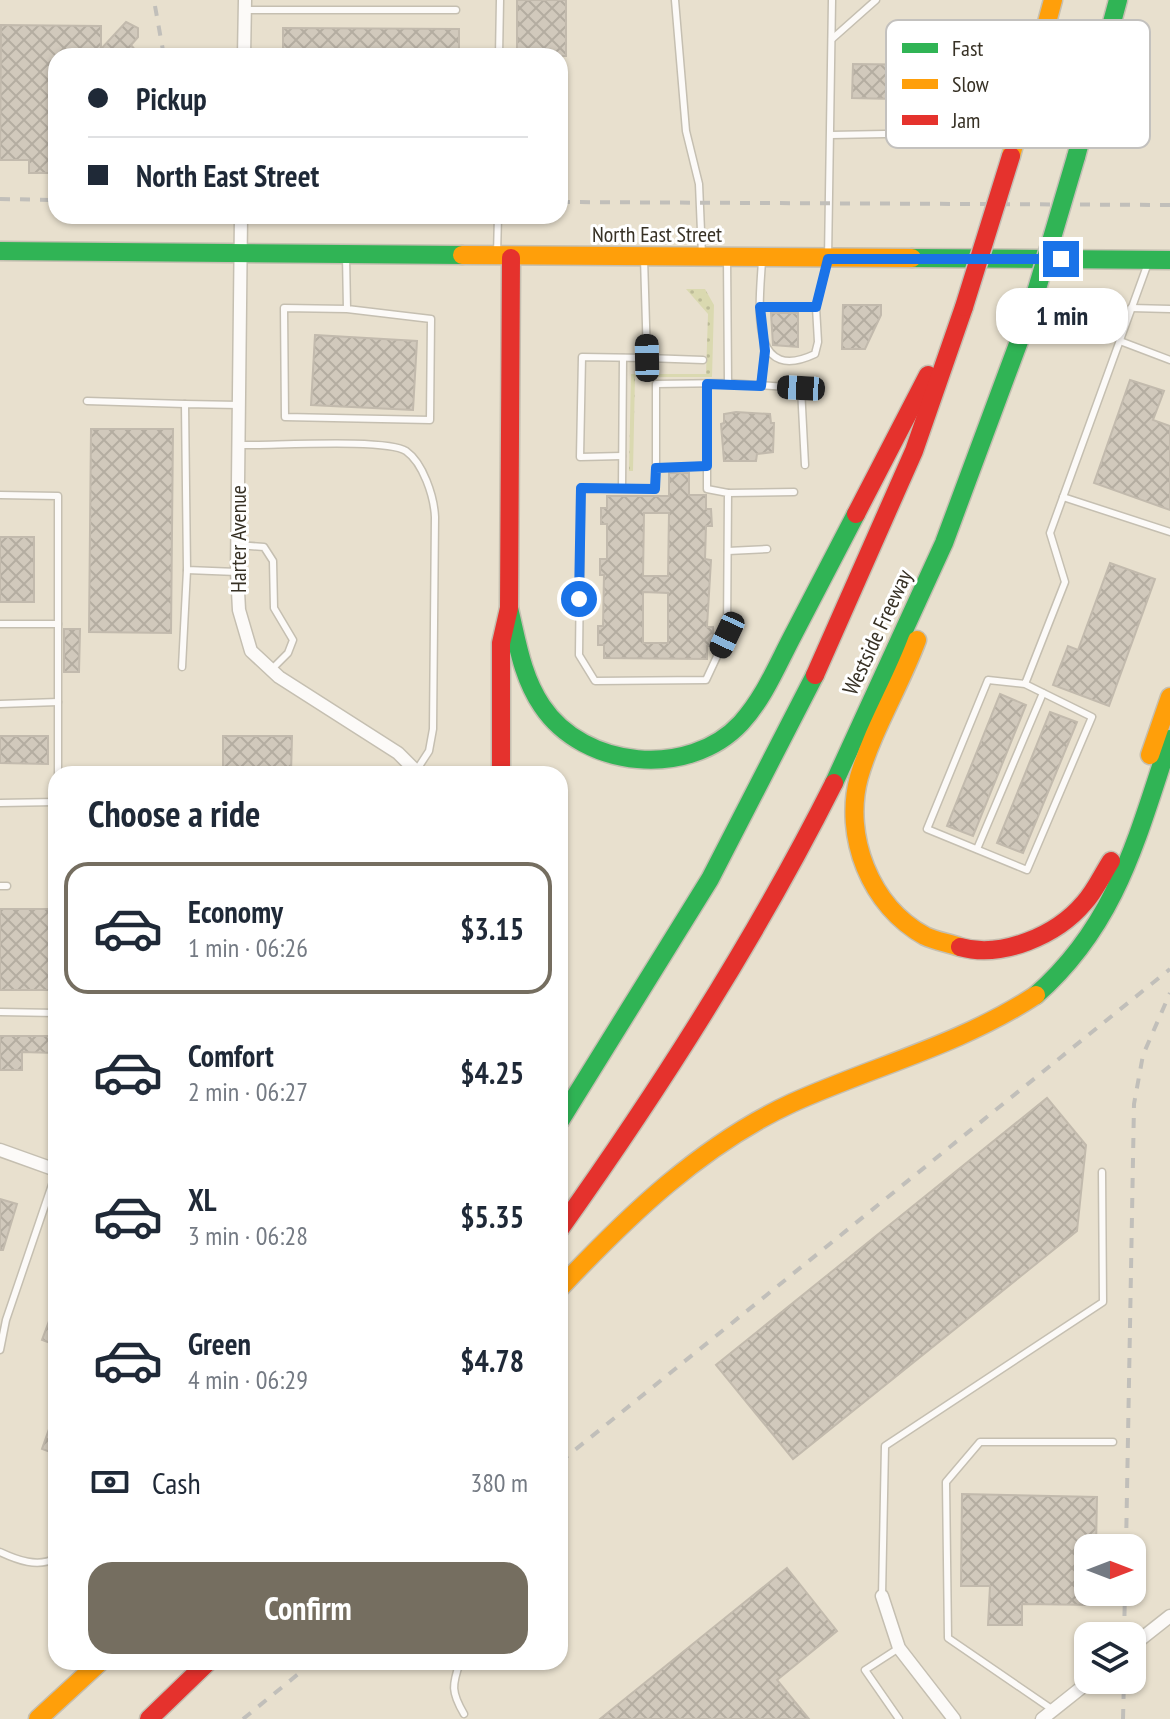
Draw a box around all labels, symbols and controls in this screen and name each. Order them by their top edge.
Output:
legend [886,20,1150,148]
text: Fast [952,34,983,62]
text: Slow [952,70,989,98]
text: Pickup [136,79,207,118]
text: Jam [951,106,980,134]
text: North East Street [136,156,319,195]
street label: North East Street [592,220,722,248]
route end [1043,241,1079,277]
callout: 1 min [995,287,1127,343]
text: 1 min [1036,299,1088,332]
car [635,334,659,382]
car [776,375,826,401]
street label: Harter Avenue [224,485,252,593]
street label: Westside Freeway [836,564,919,699]
route start [561,581,597,617]
car [706,608,748,662]
text: Choose a ride [88,790,260,837]
icon: car [92,892,164,964]
text: Economy [188,892,283,931]
text: $3.15 [460,909,524,948]
text: 1 min · 06:26 [188,931,308,964]
icon: car [92,1036,164,1108]
text: Comfort [188,1036,274,1075]
text: $4.25 [460,1053,524,1092]
text: 2 min · 06:27 [188,1075,308,1108]
icon: car [92,1180,164,1252]
text: XL [188,1180,217,1219]
text: $5.35 [460,1197,524,1236]
text: 3 min · 06:28 [188,1219,308,1252]
icon: car [92,1324,164,1396]
text: Green [188,1324,251,1363]
text: $4.78 [460,1341,524,1380]
text: 4 min · 06:29 [188,1363,308,1396]
icon: cash [88,1460,132,1504]
text: Cash [152,1463,201,1502]
text: 380 m [470,1466,528,1499]
north arrow [1074,1534,1146,1606]
map controls [1074,1534,1146,1694]
button: Confirm [88,1562,528,1654]
button: layers [1074,1622,1146,1694]

